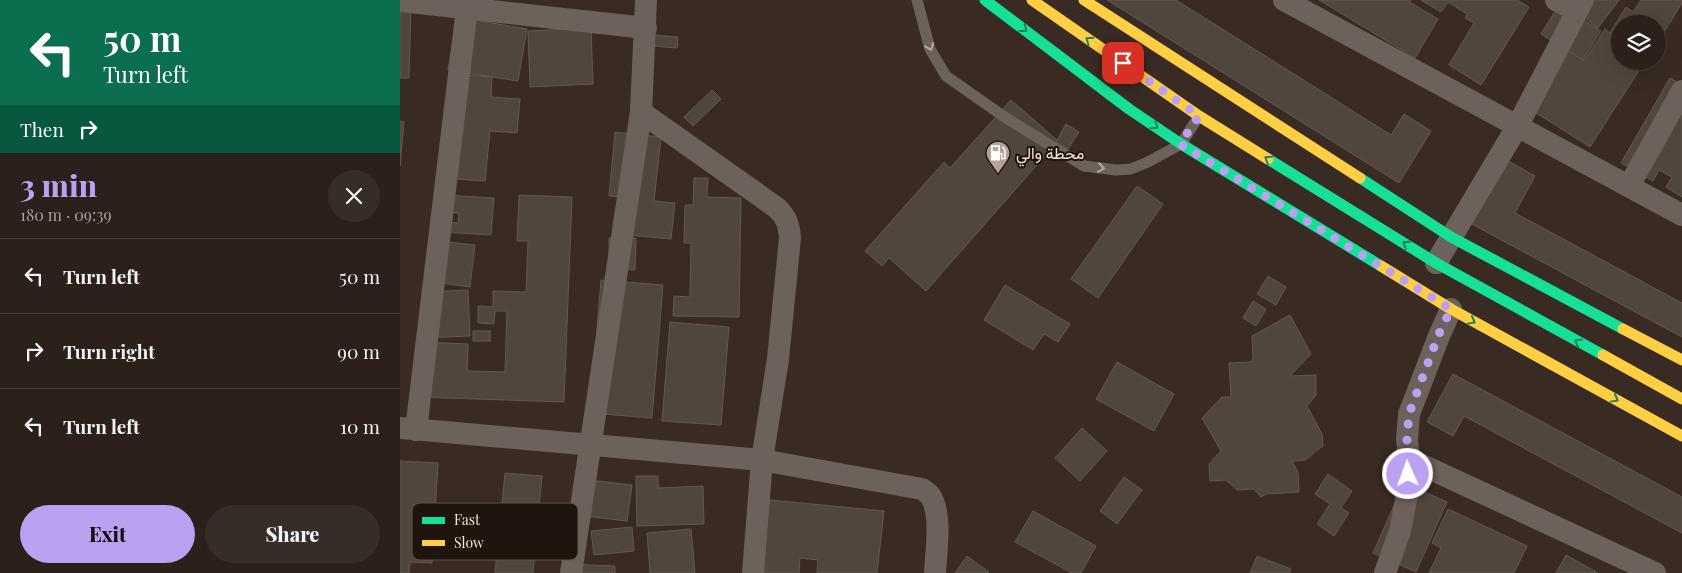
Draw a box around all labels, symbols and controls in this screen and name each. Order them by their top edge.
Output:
text: 50 m [103,14,181,61]
map controls [1611,15,1666,70]
button: layers [1611,15,1666,70]
icon: left [20,20,85,85]
one-way arrow [1018,24,1027,32]
one-way arrow [1085,37,1095,46]
one-way arrow [924,42,935,51]
pin [1102,42,1144,84]
icon: arrive [1109,49,1137,77]
text: Turn left [103,59,188,89]
icon: right [74,115,102,143]
text: Then [20,116,64,142]
one-way arrow [1149,120,1158,129]
fuel station icon: محطة والي [985,140,1011,174]
place label: محطة والي [1016,142,1084,167]
one-way arrow [1264,155,1273,165]
one-way arrow [1097,162,1105,173]
text: 3 min [20,165,97,205]
button: close [328,170,380,222]
text: 180 m · 09:39 [20,204,112,225]
one-way arrow [1402,241,1411,251]
icon: left [20,262,48,290]
text: Turn left [63,263,140,289]
text: 50 m [339,263,380,289]
one-way arrow [1467,314,1476,324]
icon: right [20,337,48,365]
text: Turn right [63,338,155,364]
text: 90 m [337,338,380,364]
one-way arrow [1574,338,1583,348]
one-way arrow [1609,392,1618,402]
icon: left [20,412,48,440]
text: Turn left [63,413,140,439]
text: 10 m [340,413,380,439]
position arrow [1381,447,1433,499]
legend [412,503,578,560]
button: Exit [20,505,195,563]
button: Share [205,505,380,563]
text: Fast [454,510,481,529]
text: Slow [454,533,484,552]

